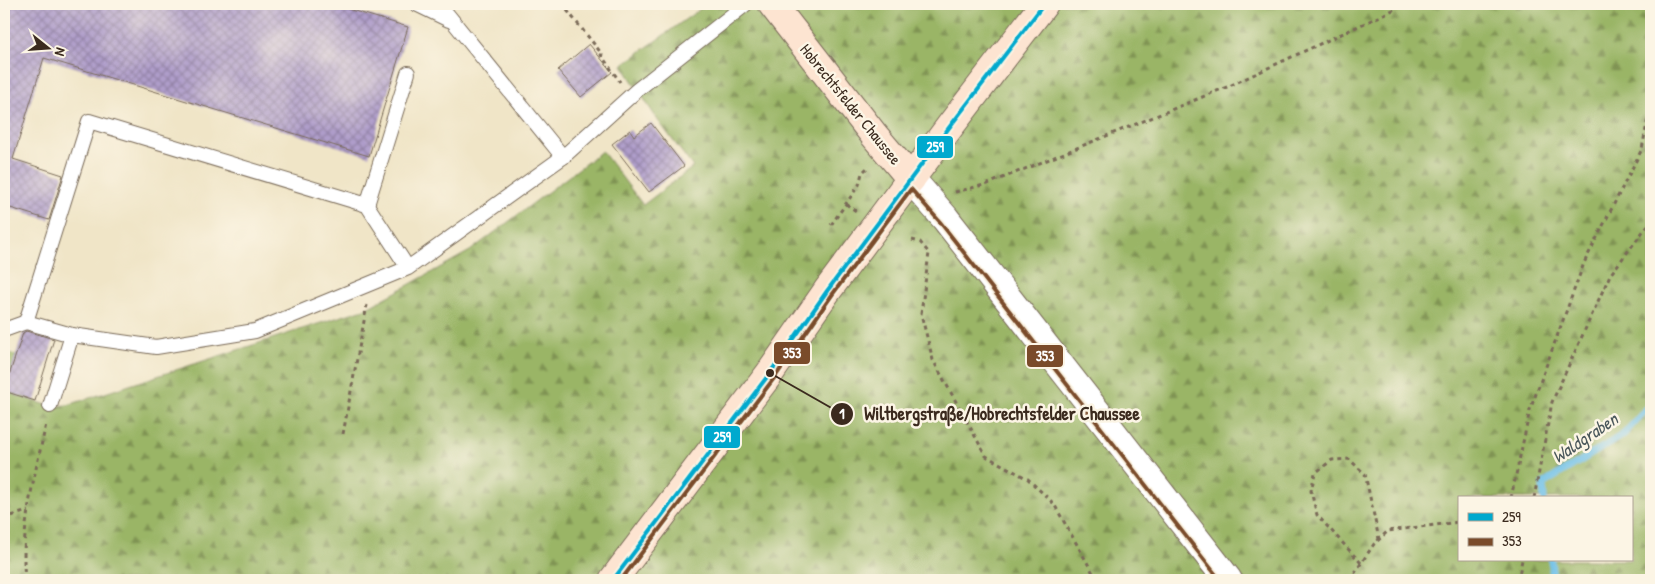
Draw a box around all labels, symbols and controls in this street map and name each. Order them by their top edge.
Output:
north arrow [22,22,72,72]
street label: Hobrechtsfelder Chaussee [795,39,907,170]
text: N [51,46,71,59]
line badge: 259 [916,135,954,159]
text: 259 [926,137,945,156]
line badge: 353 [773,341,811,365]
text: 353 [783,343,802,362]
line badge: 353 [1026,344,1064,368]
text: 353 [1036,346,1055,365]
callout: Wiltbergstraße/Hobrechtsfelder Chaussee [830,398,1150,431]
text: Wiltbergstraße/Hobrechtsfelder Chaussee [864,401,1141,427]
text: 1 [839,403,845,424]
water label: Waldgraben [1547,405,1624,469]
line badge: 259 [703,425,741,449]
text: 259 [713,427,732,446]
legend [1458,496,1632,562]
text: 259 [1502,506,1521,527]
text: 353 [1502,530,1522,551]

